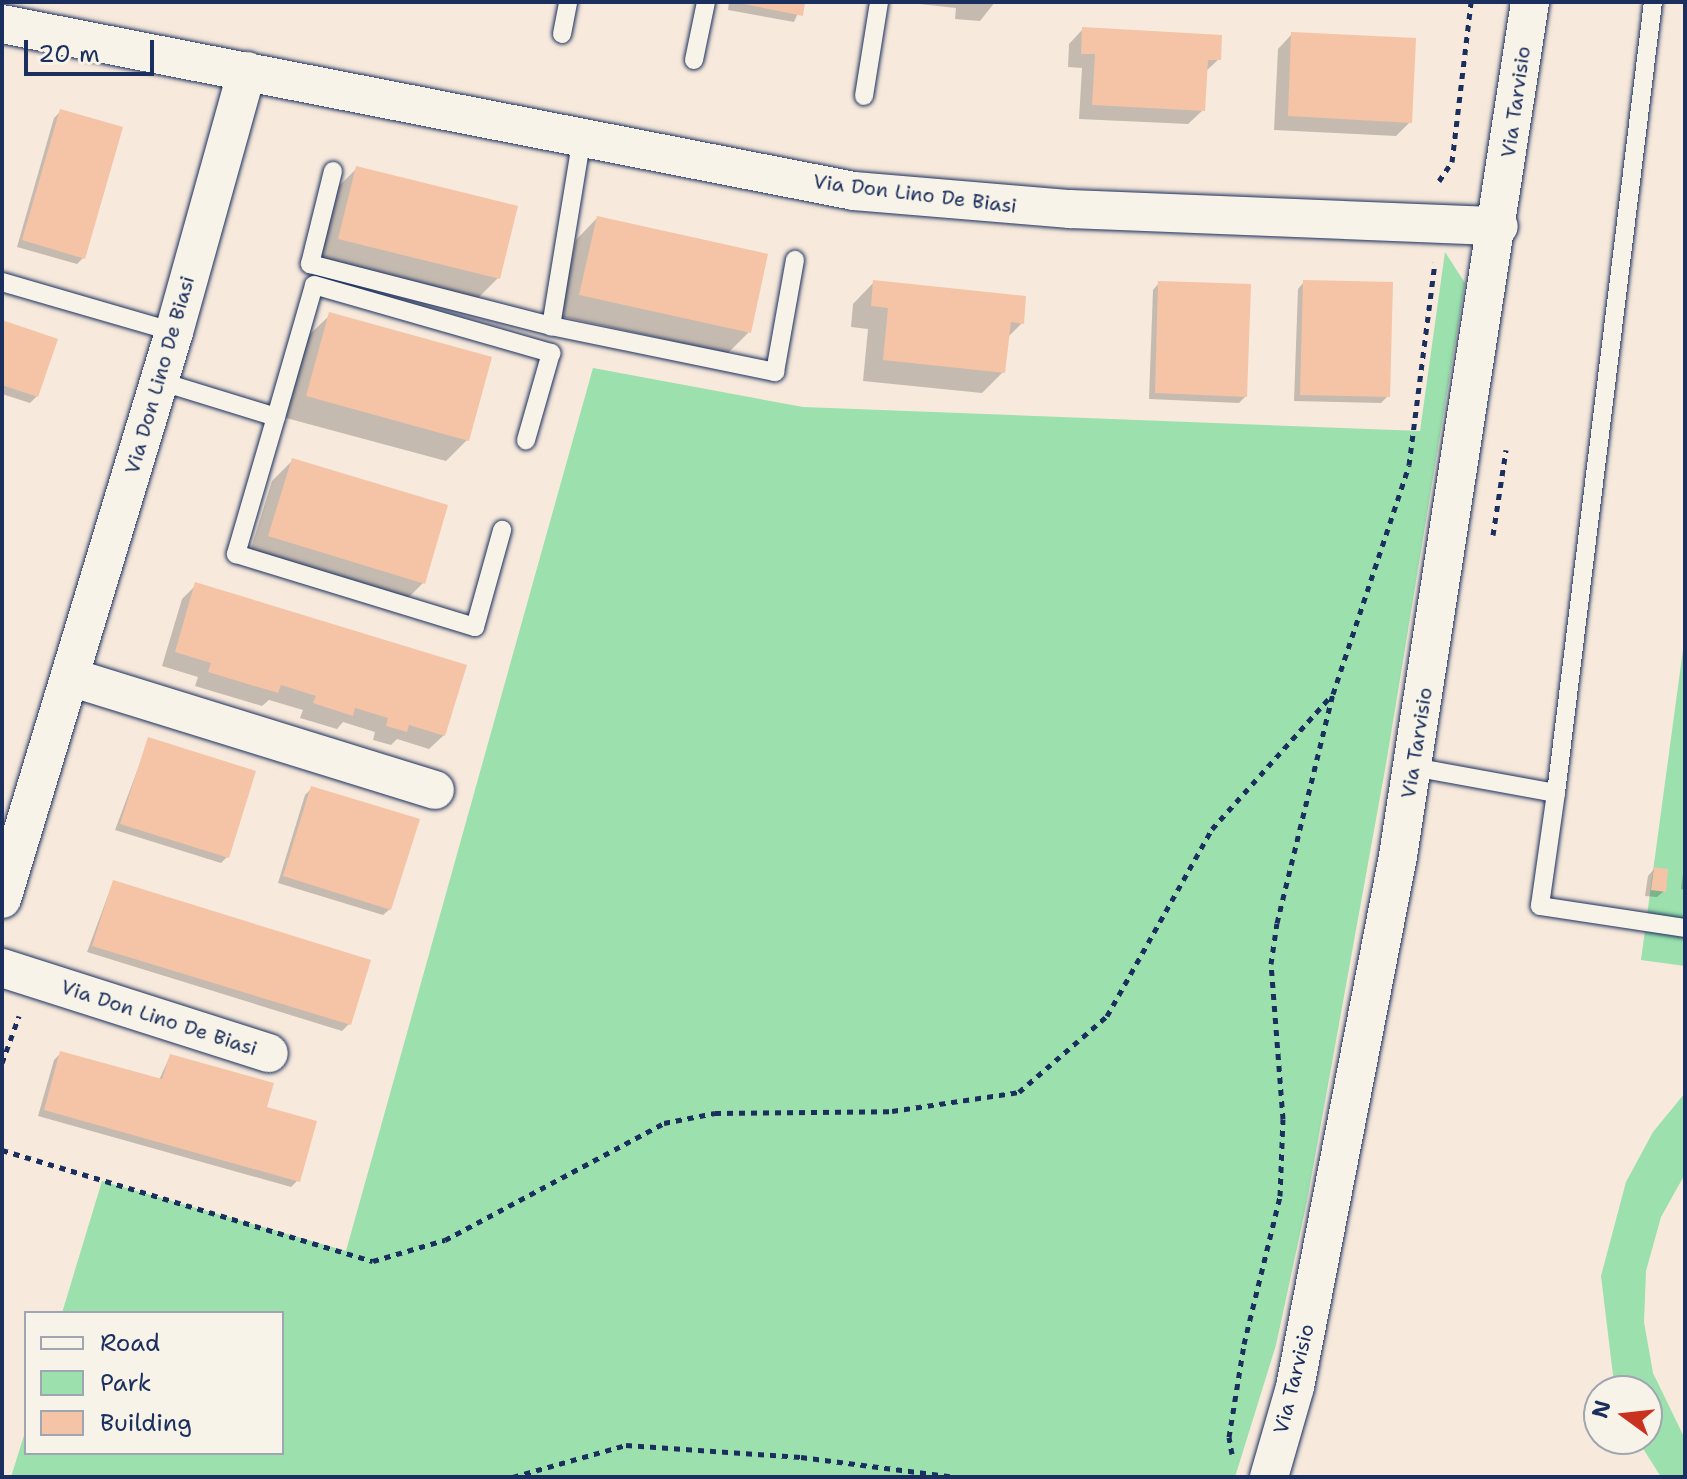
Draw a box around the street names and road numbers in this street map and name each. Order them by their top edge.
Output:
street label: Via Tarvisio [1496,45,1536,159]
street label: Via Don Lino De Biasi [812,170,1018,218]
street label: Via Don Lino De Biasi [120,273,200,477]
street label: Via Tarvisio [1396,686,1438,800]
street label: Via Don Lino De Biasi [58,975,260,1061]
street label: Via Tarvisio [1269,1322,1319,1436]

